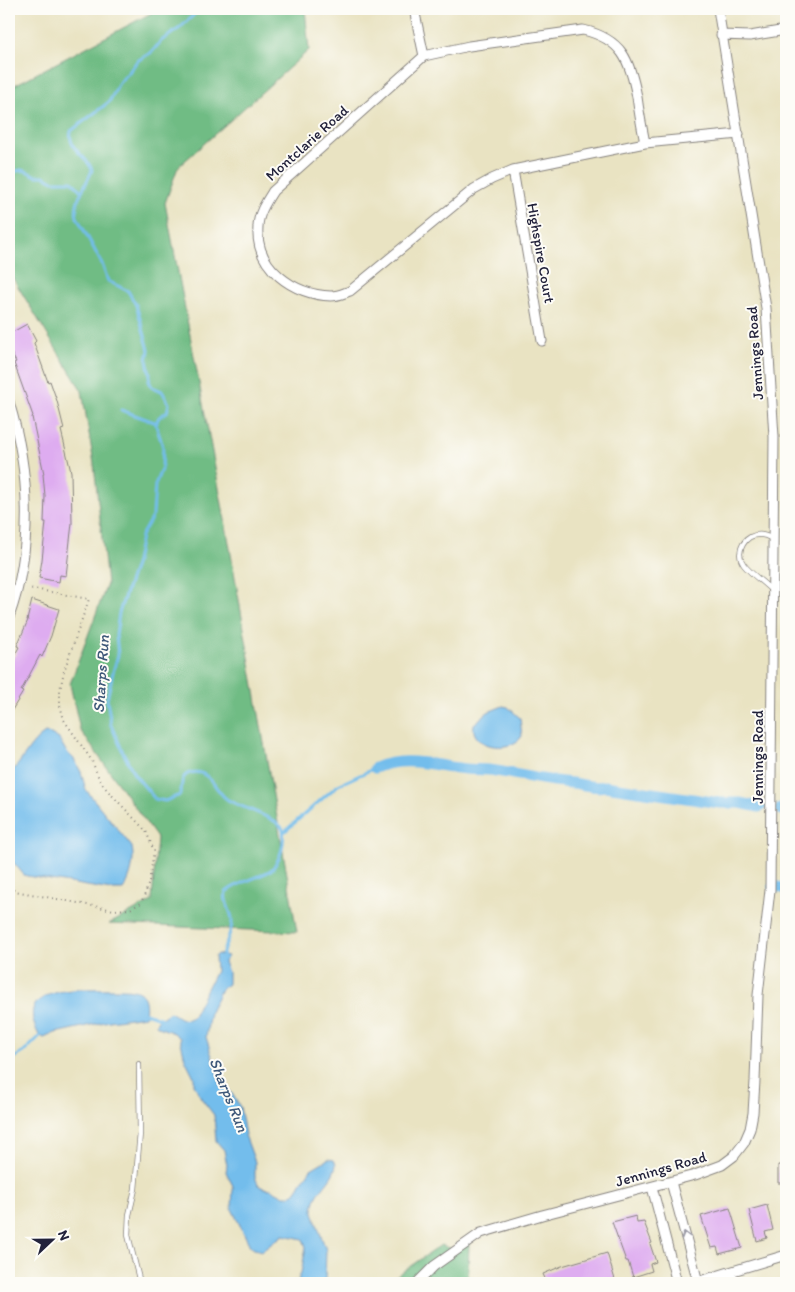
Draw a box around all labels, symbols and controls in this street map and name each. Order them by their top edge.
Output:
street label: Montclarie Road [262,101,353,185]
street label: Highspire Court [523,201,559,305]
street label: Jennings Road [743,306,767,400]
water label: Sharps Run [89,634,113,714]
street label: Jennings Road [749,710,767,804]
water label: Sharps Run [206,1055,253,1135]
street label: Jennings Road [613,1147,709,1191]
north arrow [28,1214,78,1264]
text: N [54,1228,73,1243]
one-way arrow [680,1230,691,1239]

